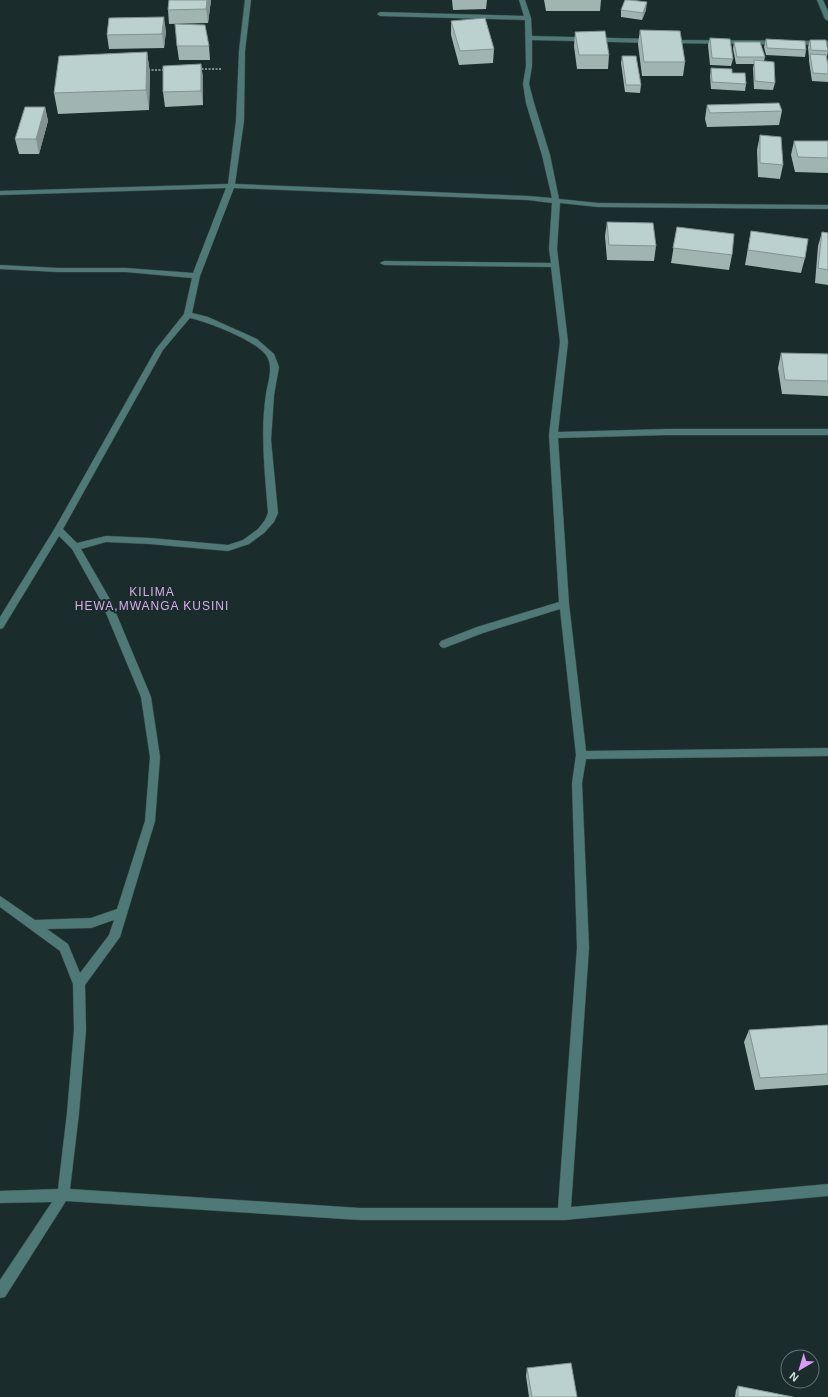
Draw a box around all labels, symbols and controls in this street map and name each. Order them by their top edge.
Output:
district label: KILIMA HEWA,MWANGA KUSINI [75,585,229,613]
north arrow [780,1349,820,1389]
text: N [787,1370,801,1384]

